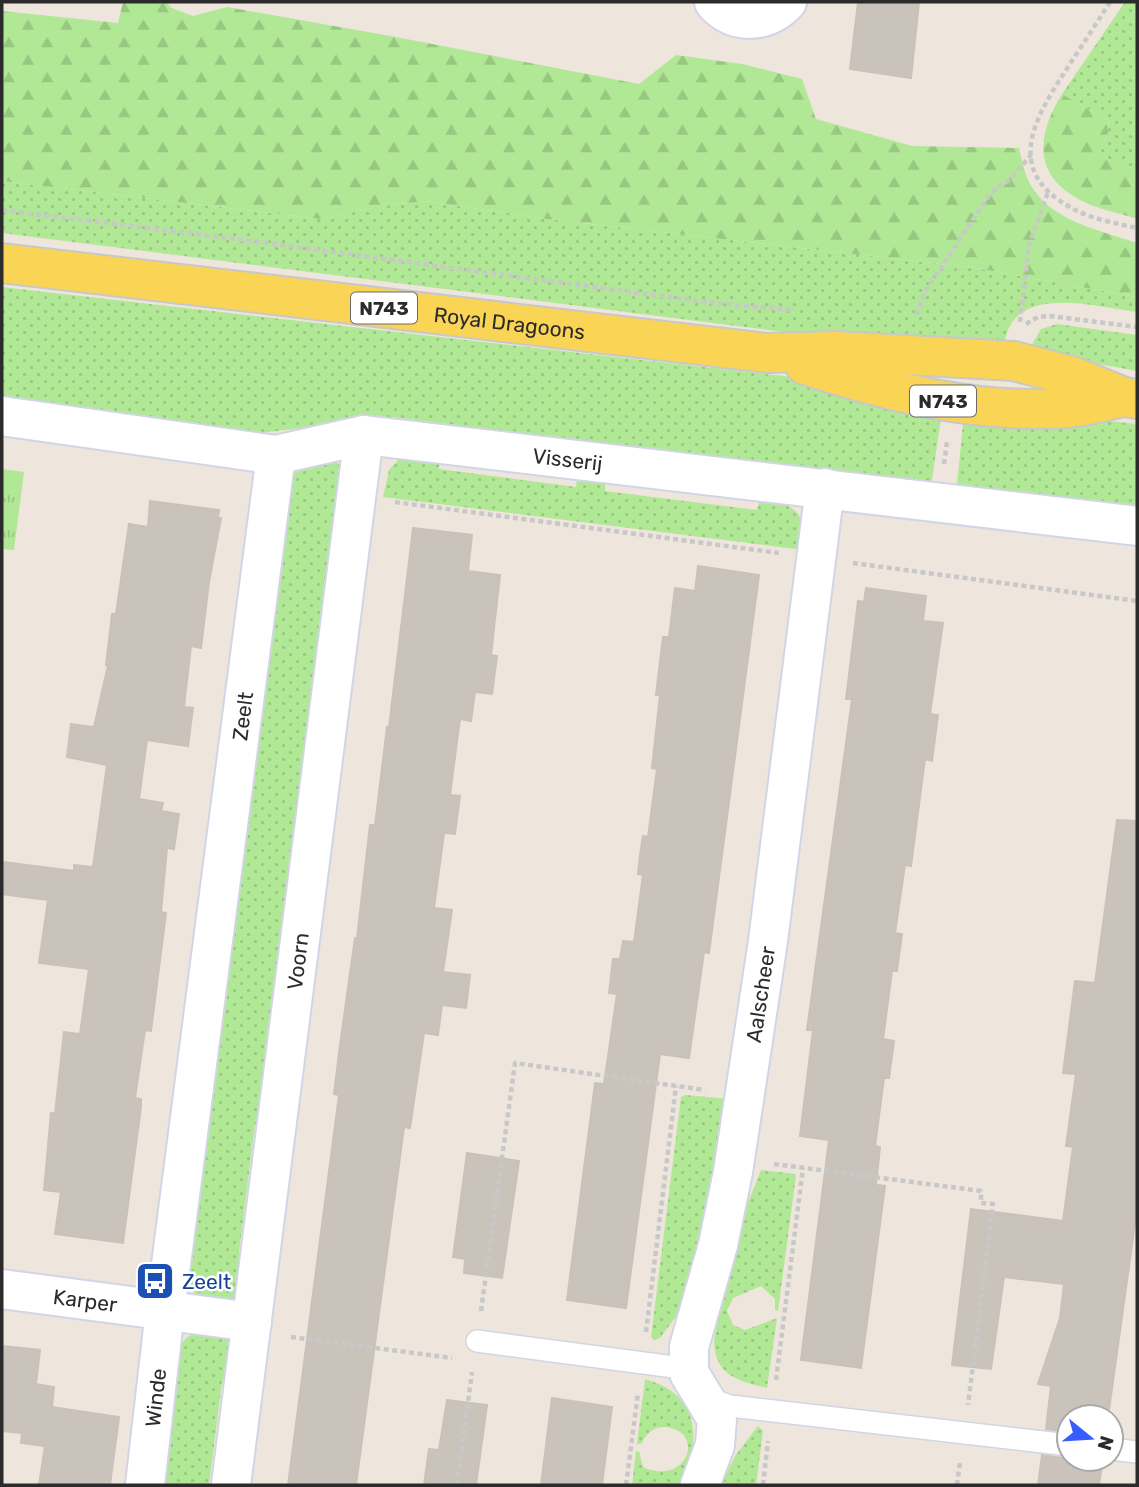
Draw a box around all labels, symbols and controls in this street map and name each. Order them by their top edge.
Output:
road number: N743 [351,292,417,324]
street label: Royal Dragoons [432,301,587,344]
road number: N743 [910,386,976,416]
street label: Visserij [531,442,604,475]
street label: Zeelt [227,690,258,742]
street label: Voorn [281,931,313,991]
street label: Aalscheer [740,944,780,1044]
bus stop icon: Zeelt [134,1260,176,1302]
place label: Zeelt [182,1269,231,1294]
street label: Karper [52,1283,119,1317]
street label: Winde [139,1367,171,1428]
north arrow [1055,1403,1125,1473]
text: N [1093,1433,1119,1453]

